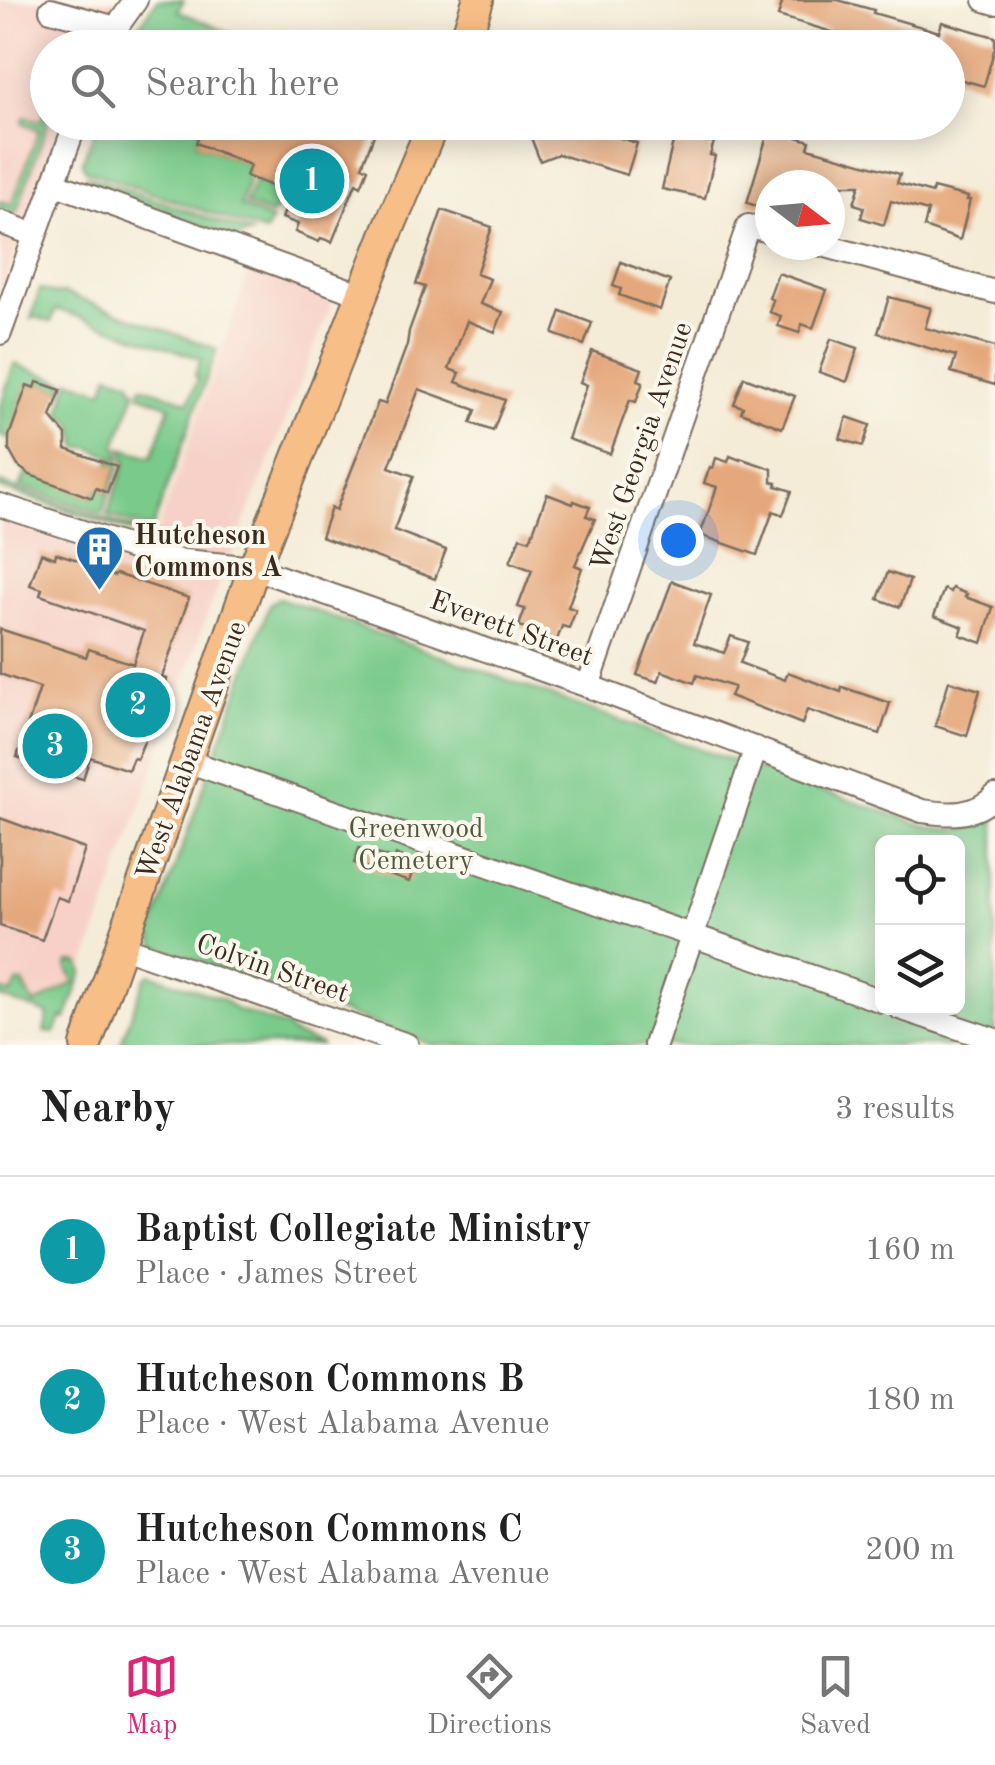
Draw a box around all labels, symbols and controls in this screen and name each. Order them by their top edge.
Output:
search box [30,30,965,140]
icon: search [65,58,120,113]
text: Search here [145,66,340,104]
pin: 1 [280,144,344,218]
north arrow [755,170,845,260]
street label: West Georgia Avenue [587,319,699,575]
your location [653,515,704,566]
place label: Hutcheson Commons A [134,523,282,583]
building icon: Hutcheson Commons A [73,524,125,592]
street label: Everett Street [426,587,596,672]
street label: West Alabama Avenue [133,618,253,884]
pin: 2 [106,668,170,742]
pin: 3 [22,708,88,784]
park label: Greenwood Cemetery [348,816,484,876]
map controls [875,835,965,1015]
button: locate [875,835,965,925]
button: layers [875,925,965,1015]
street label: Colvin Street [192,931,352,1009]
text: Nearby [40,1089,176,1131]
text: 3 results [835,1094,955,1126]
text: Baptist Collegiate Ministry [135,1212,591,1250]
text: 1 [63,1235,82,1267]
text: 160 m [865,1235,955,1267]
text: Place · James Street [135,1259,418,1291]
text: Hutcheson Commons B [135,1362,525,1400]
text: 2 [63,1385,82,1417]
text: 180 m [865,1385,955,1417]
text: Place · West Alabama Avenue [135,1409,550,1441]
text: Hutcheson Commons C [135,1512,523,1550]
text: 3 [63,1535,82,1567]
text: 200 m [865,1535,955,1567]
text: Place · West Alabama Avenue [135,1559,550,1591]
tab: Map [124,1649,179,1744]
tab: Directions [427,1649,552,1744]
tab: Saved [800,1649,871,1744]

